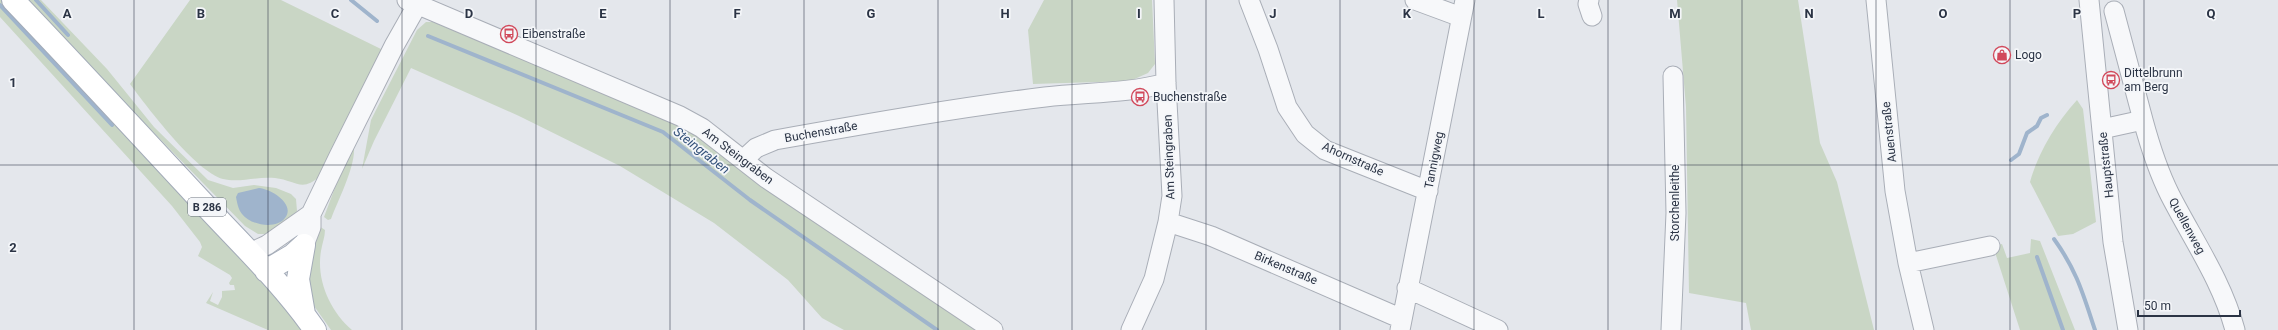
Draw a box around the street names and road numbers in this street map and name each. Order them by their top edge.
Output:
street label: Auenstraße [1879,101,1899,163]
street label: Am Steingraben [1161,114,1177,200]
street label: Buchenstraße [783,119,859,145]
street label: Am Steingraben [700,125,776,187]
street label: Tannigweg [1422,130,1446,190]
street label: Hauptstraße [2096,131,2116,199]
street label: Ahornstraße [1320,139,1386,179]
street label: Storchenleithe [1668,165,1682,241]
street label: Quellenweg [2166,195,2208,257]
road number: B 286 [188,198,226,216]
street label: Birkenstraße [1252,248,1320,288]

